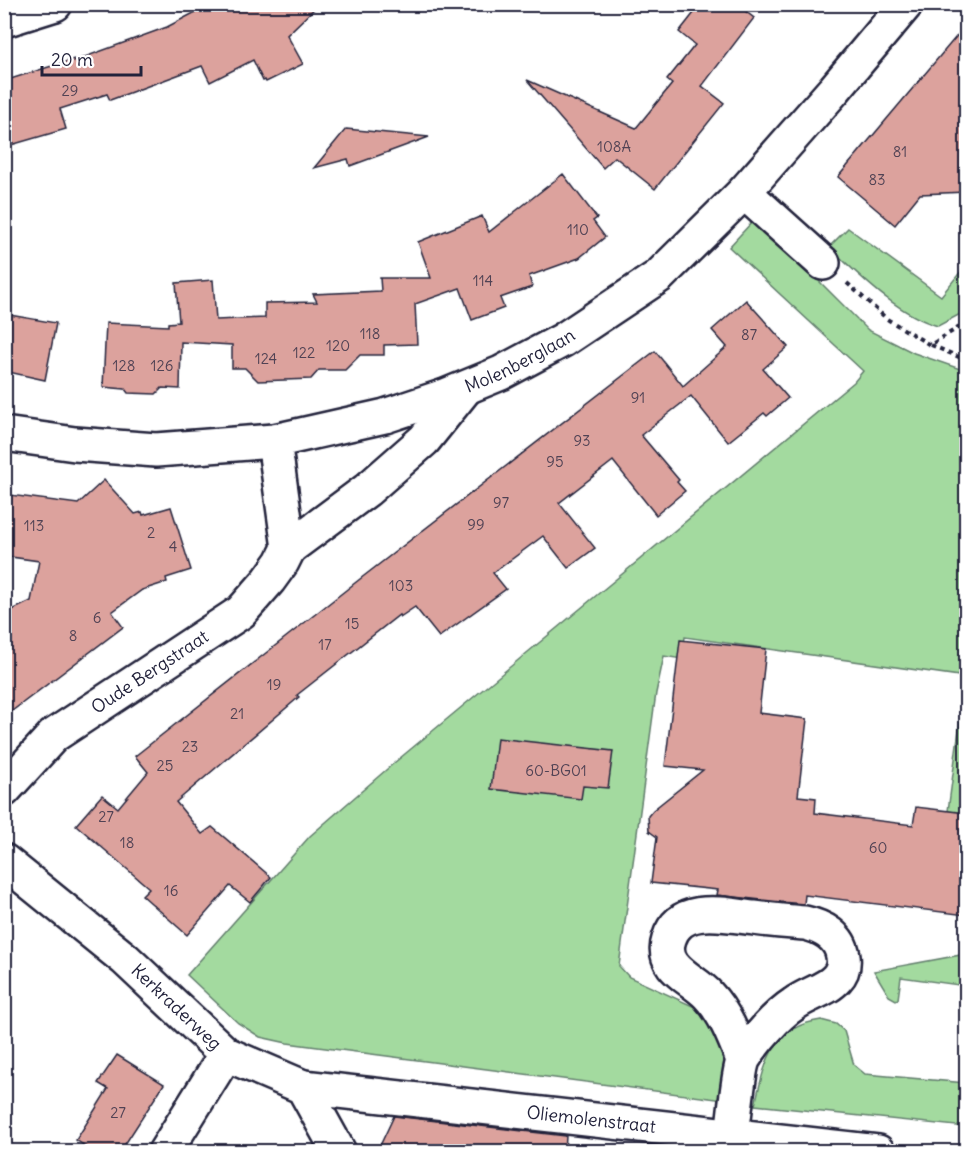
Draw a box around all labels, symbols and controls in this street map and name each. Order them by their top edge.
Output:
scale bar [42,39,141,77]
text: 20 m [51,48,93,71]
house number: 29 [62,81,78,100]
house number: 108A [597,137,631,156]
house number: 81 [893,142,907,161]
house number: 83 [868,170,886,189]
house number: 110 [567,220,589,239]
house number: 114 [473,271,494,290]
street label: Molenberglaan [461,323,579,398]
house number: 118 [360,324,380,343]
house number: 87 [741,325,757,344]
house number: 120 [326,336,350,355]
house number: 122 [293,343,315,362]
house number: 124 [255,349,278,368]
house number: 128 [113,356,135,375]
house number: 126 [151,356,173,375]
house number: 91 [631,388,645,407]
house number: 93 [573,431,591,450]
house number: 95 [546,452,564,471]
house number: 97 [493,493,509,512]
house number: 99 [467,515,485,534]
house number: 113 [24,516,44,535]
house number: 2 [147,523,155,542]
house number: 4 [169,537,178,556]
house number: 103 [389,576,413,595]
house number: 6 [93,608,101,627]
house number: 15 [345,614,359,633]
street label: Oude Bergstraat [87,625,213,719]
house number: 8 [69,626,77,645]
house number: 17 [318,635,332,654]
house number: 19 [267,675,281,694]
house number: 21 [230,704,244,723]
house number: 23 [182,737,198,756]
house number: 25 [157,756,173,775]
house number: 60-BG01 [525,761,587,780]
house number: 27 [98,807,114,826]
house number: 18 [120,833,134,852]
house number: 60 [869,838,887,857]
house number: 16 [164,881,178,900]
street label: Kerkraderweg [126,959,227,1055]
street label: Oliemolenstraat [525,1100,657,1138]
house number: 27 [110,1103,126,1122]

